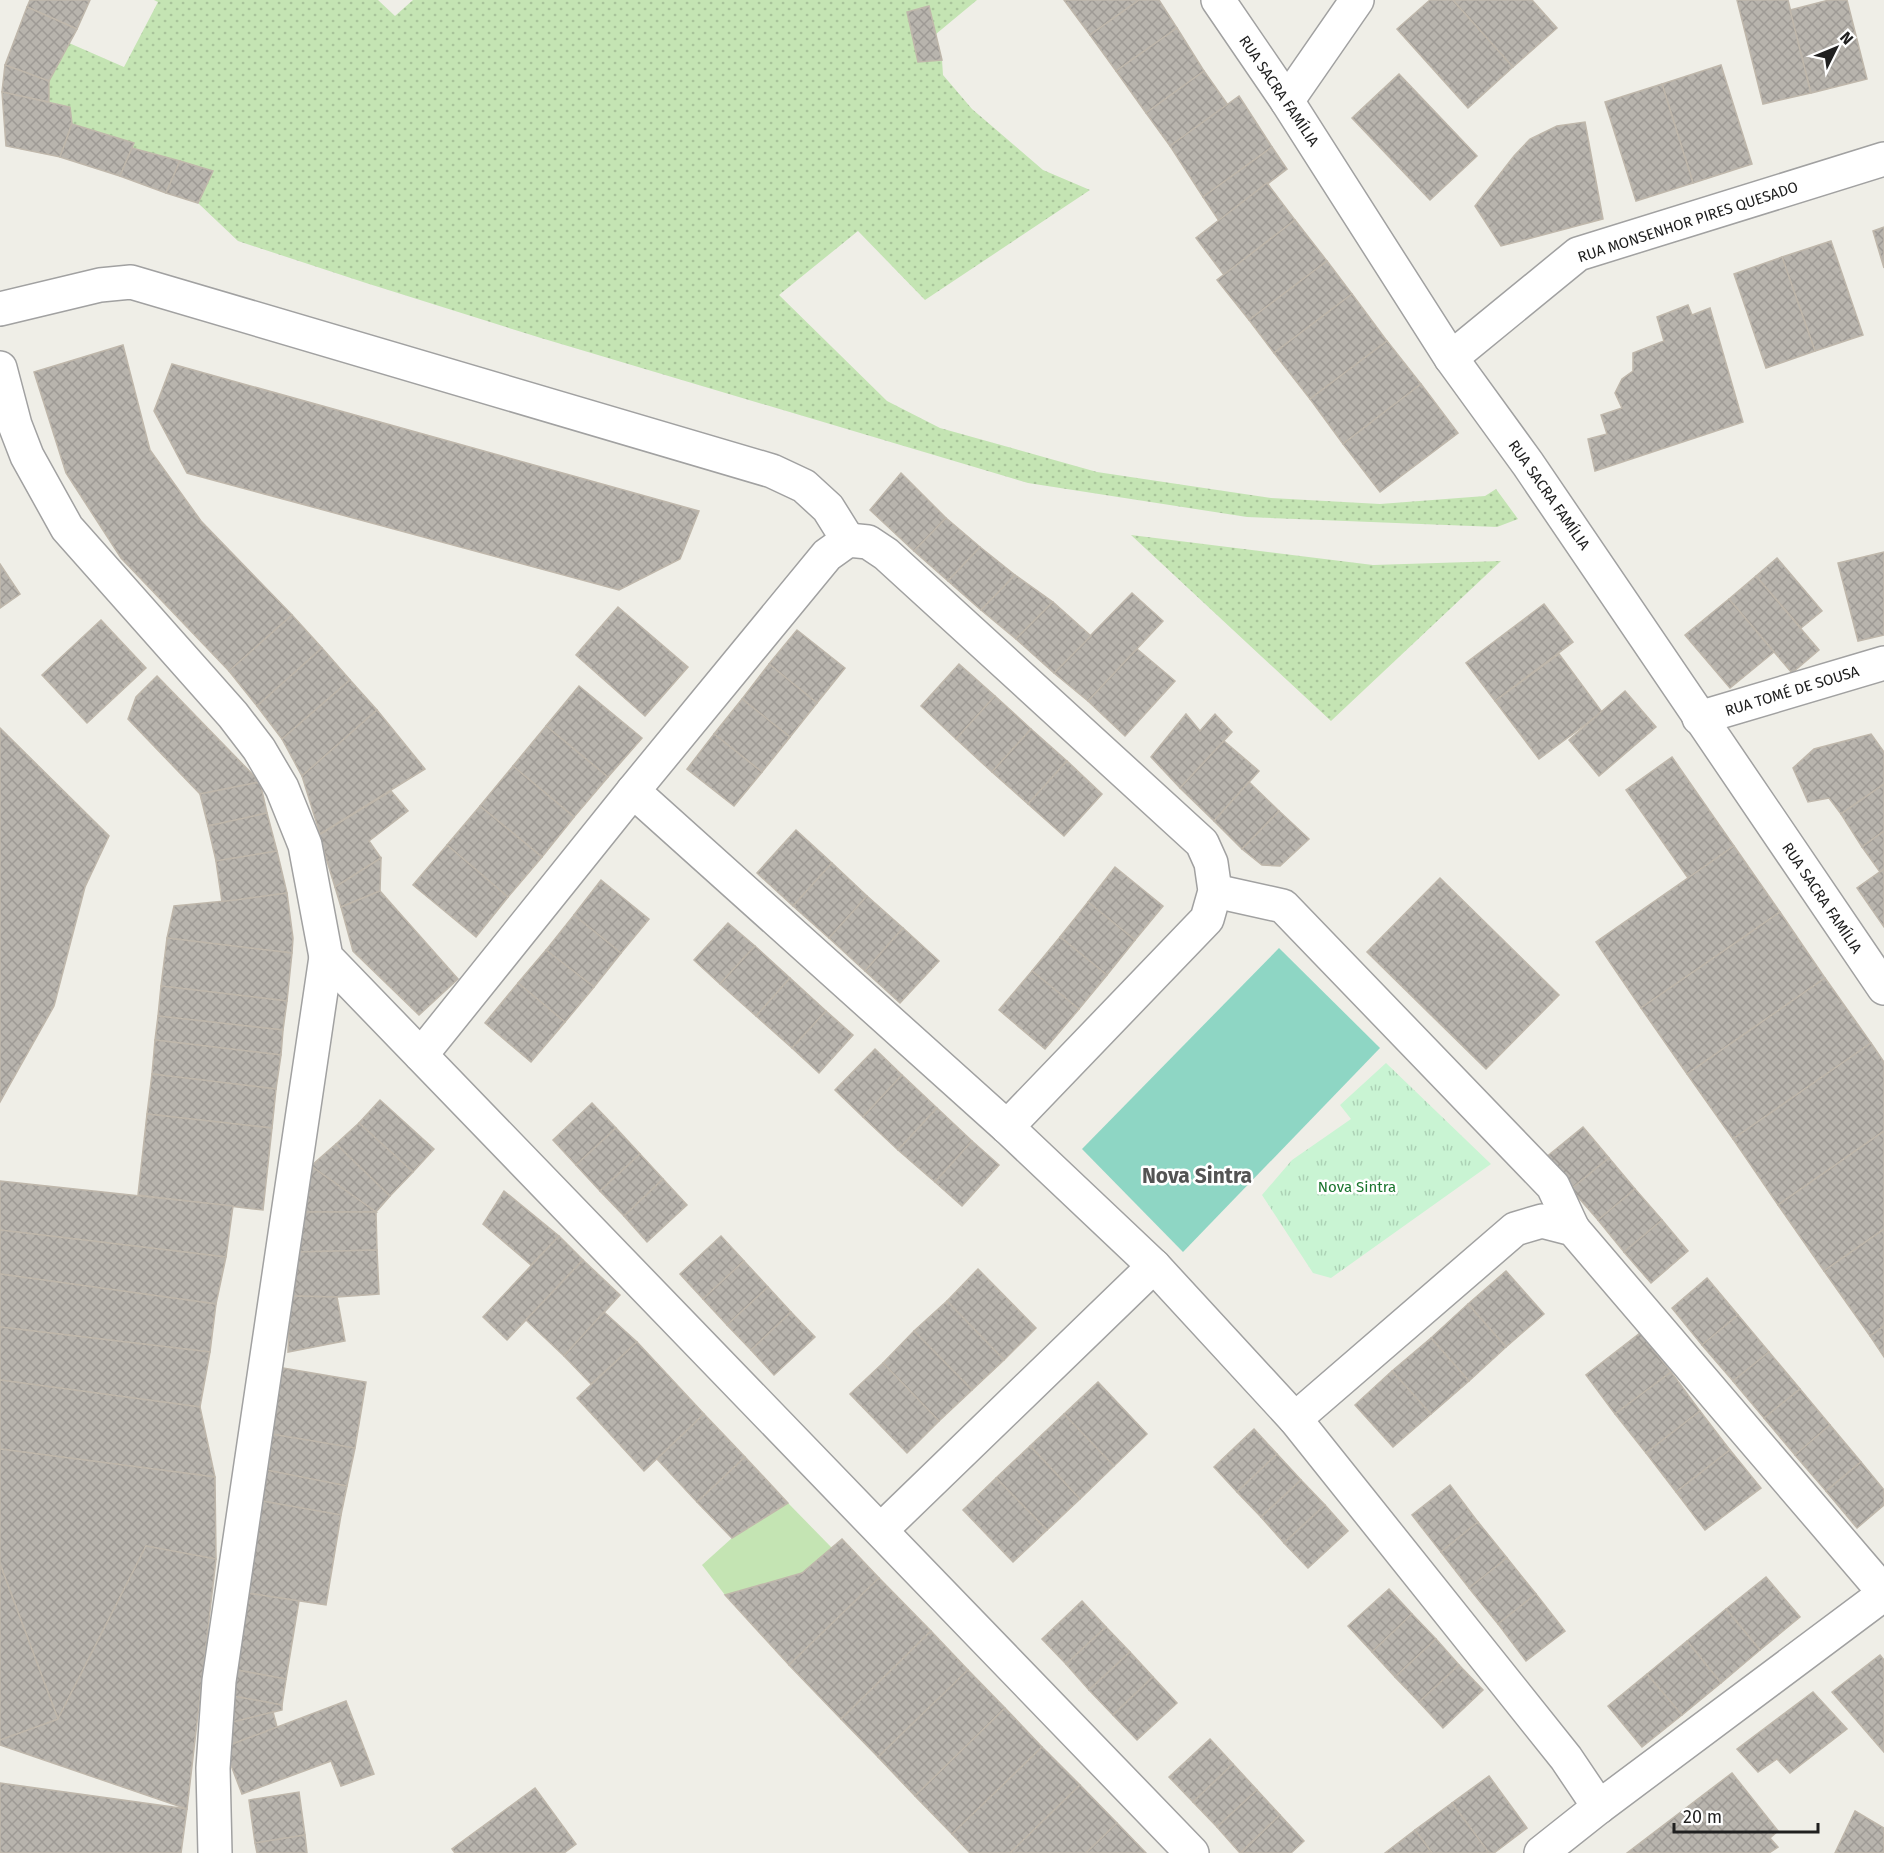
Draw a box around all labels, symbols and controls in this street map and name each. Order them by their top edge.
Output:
north arrow [1806,18,1866,78]
text: N [1836,28,1857,48]
street label: RUA SACRA FAMÍLIA [1235,32,1323,150]
street label: RUA MONSENHOR PIRES QUESADO [1576,178,1800,266]
street label: RUA SACRA FAMÍLIA [1504,437,1594,554]
street label: RUA TOMÉ DE SOUSA [1723,662,1862,720]
street label: RUA SACRA FAMÍLIA [1778,839,1866,957]
district label: Nova Sintra [1142,1163,1252,1189]
park label: Nova Sintra [1318,1178,1396,1196]
scale bar [1674,1796,1818,1834]
text: 20 m [1683,1806,1722,1828]

